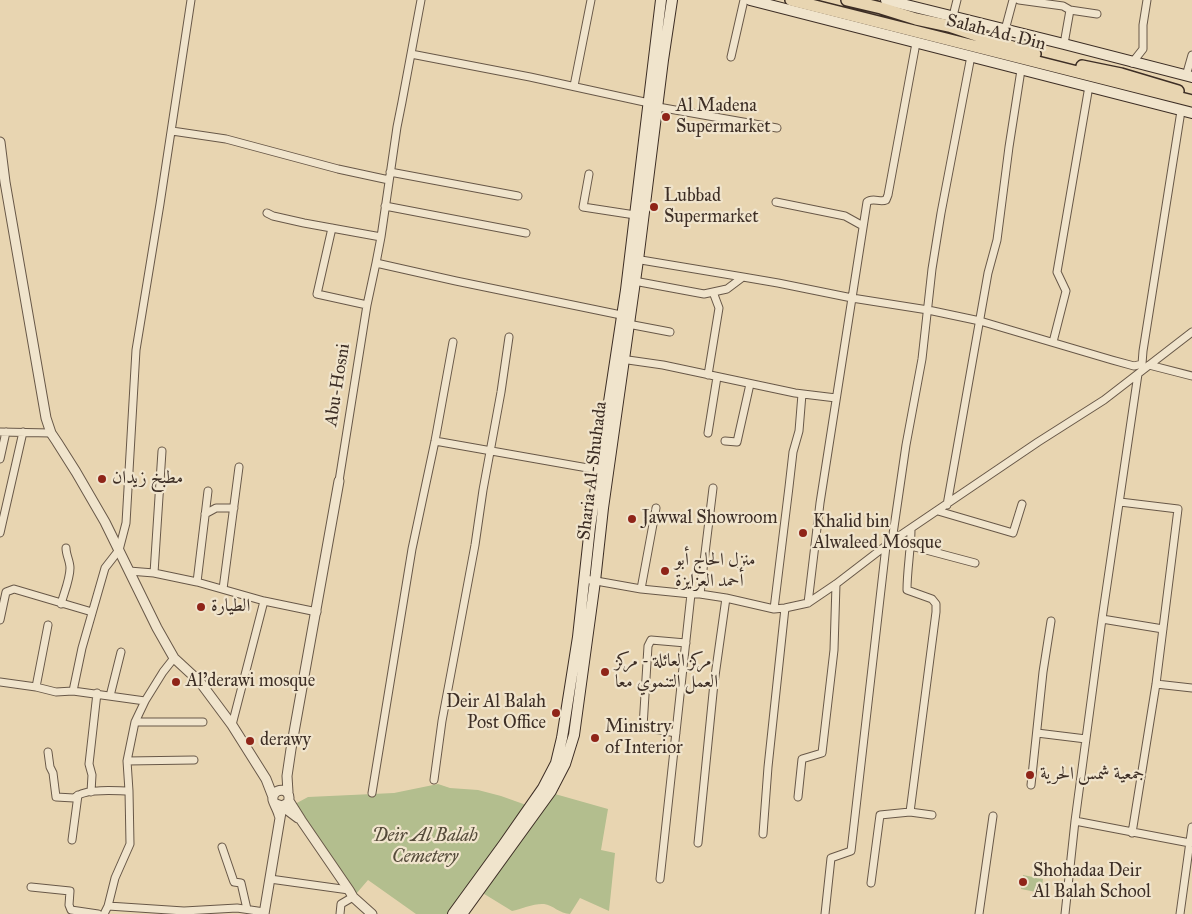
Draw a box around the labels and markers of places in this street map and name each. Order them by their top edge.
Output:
place label: Al Madena Supermarket [676,96,771,138]
marker: Al Madena Supermarket [660,111,672,123]
place label: Lubbad Supermarket [664,186,759,228]
marker: Lubbad Supermarket [648,201,660,213]
place label: مطبخ زيدان [112,468,183,490]
marker: مطبخ زيدان [96,473,108,485]
place label: Jawwal Showroom [642,508,778,530]
place label: Khalid bin Alwaleed Mosque [813,512,942,554]
marker: Jawwal Showroom [626,513,638,525]
marker: Khalid bin Alwaleed Mosque [797,527,809,539]
place label: منزل الحاج أبو أحمد العزايزة [675,550,756,592]
marker: منزل الحاج أبو أحمد العزايزة [659,565,671,577]
place label: الطيارة [211,596,250,618]
marker: الطيارة [195,601,207,613]
place label: مركز العائلة - مركز العمل التنموي معا [615,651,718,694]
marker: مركز العائلة - مركز العمل التنموي معا [599,666,611,678]
place label: Al'derawi mosque [186,671,315,693]
marker: Al'derawi mosque [170,676,182,688]
place label: Deir Al Balah Post Office [446,692,546,734]
marker: Deir Al Balah Post Office [550,707,562,719]
place label: Ministry of Interior [605,717,683,760]
place label: derawy [260,730,311,752]
marker: Ministry of Interior [589,732,601,744]
marker: derawy [244,735,256,747]
place label: جمعية شمس الحرية [1040,764,1145,786]
marker: جمعية شمس الحرية [1024,769,1036,781]
place label: Shohadaa Deir Al Balah School [1033,861,1151,904]
marker: Shohadaa Deir Al Balah School [1017,876,1029,888]

